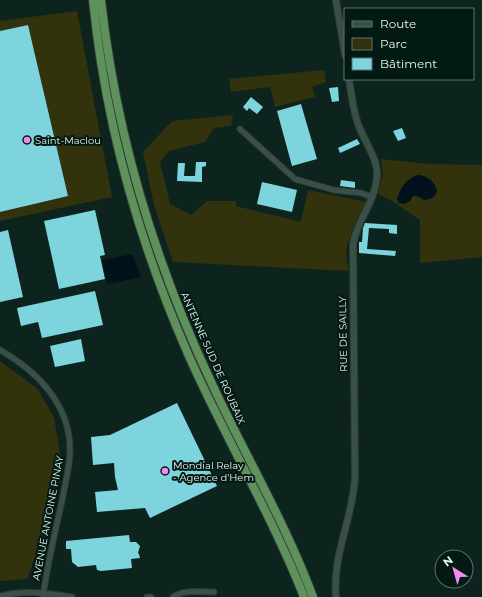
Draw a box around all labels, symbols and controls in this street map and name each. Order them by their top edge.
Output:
legend [344,8,474,80]
text: Route [380,16,416,31]
text: Parc [380,36,407,51]
text: Bâtiment [380,56,437,71]
place label: Saint-Maclou [35,134,101,147]
marker: Saint-Maclou [22,135,32,145]
street label: ANTENNE SUD DE ROUBAIX [178,290,248,427]
street label: RUE DE SAILLY [336,295,350,372]
street label: AVENUE ANTOINE PINAY [30,454,67,581]
place label: Mondial Relay - Agence d'Hem [173,459,254,484]
marker: Mondial Relay - Agence d'Hem [160,466,170,476]
north arrow [434,549,474,589]
text: N [440,553,456,569]

